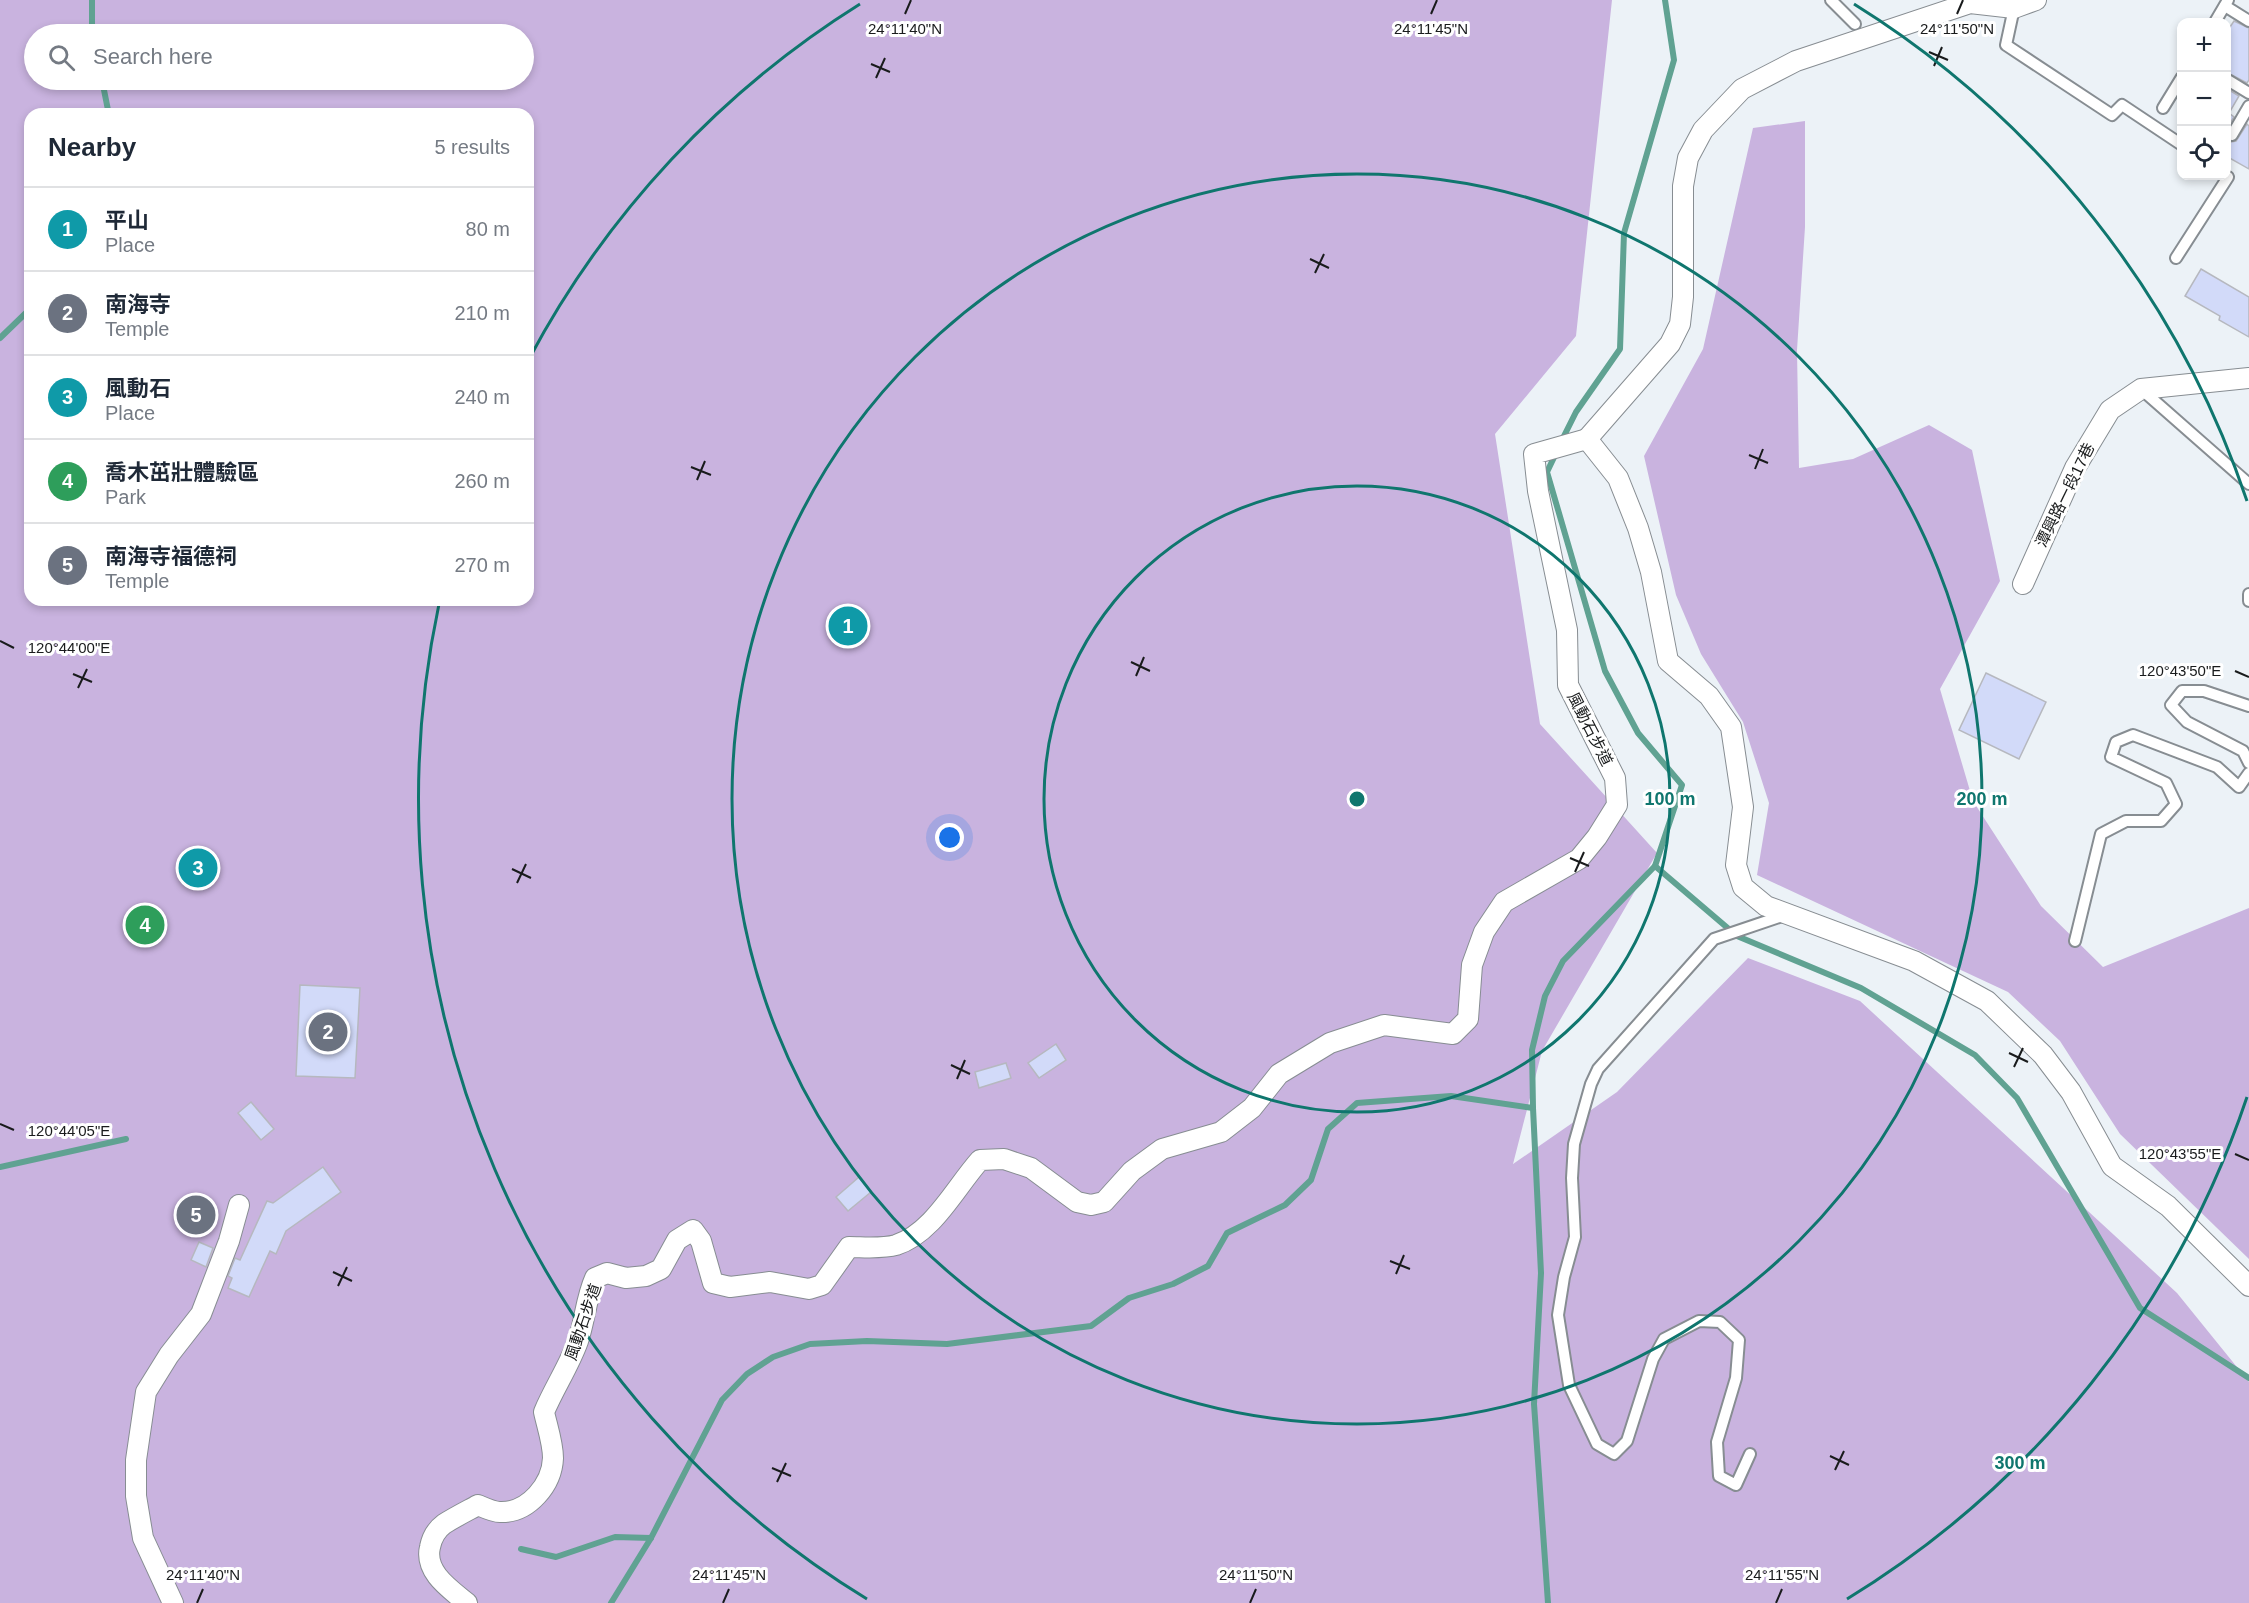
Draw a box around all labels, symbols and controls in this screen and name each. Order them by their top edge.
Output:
map controls [2177,18,2231,180]
button: + [2177,18,2231,72]
text: 24°11'40"N [868,20,942,37]
text: 24°11'45"N [1394,20,1468,37]
text: 24°11'50"N [1920,20,1994,37]
search box [24,24,534,90]
icon: search [45,41,78,74]
text: Search here [93,44,213,69]
button: − [2177,72,2231,126]
button: locate [2177,126,2231,180]
text: Nearby [48,132,136,162]
text: 5 results [434,136,510,158]
text: 平山 [105,208,149,233]
text: 1 [62,218,73,240]
text: 80 m [466,218,510,240]
text: Place [105,234,155,256]
text: 南海寺 [105,292,171,317]
text: 2 [62,302,73,324]
text: 210 m [454,302,510,324]
text: Temple [105,318,169,340]
text: 風動石 [105,376,171,401]
text: 3 [62,386,73,408]
text: 240 m [454,386,510,408]
text: Place [105,402,155,424]
street label: 潭興路一段17巷 [2032,440,2098,550]
text: 喬木茁壯體驗區 [105,460,259,485]
text: 4 [62,470,73,492]
text: 260 m [454,470,510,492]
text: Park [105,486,146,508]
text: 南海寺福德祠 [105,544,237,569]
text: 5 [62,554,73,576]
text: 270 m [454,554,510,576]
text: Temple [105,570,169,592]
pin: 1 [828,604,868,648]
text: 120°44'00"E [28,639,110,656]
text: 120°43'50"E [2139,662,2221,679]
street label: 風動石步道 [1564,689,1616,769]
centre of rings [1347,789,1367,809]
text: 100 m [1644,789,1696,809]
text: 200 m [1956,789,2008,809]
your location [935,823,964,852]
pin: 3 [178,846,218,890]
pin: 4 [126,902,164,948]
pin: 2 [308,1010,348,1054]
text: 120°44'05"E [28,1122,110,1139]
text: 120°43'55"E [2139,1145,2221,1162]
pin: 5 [176,1192,216,1238]
street label: 風動石步道 [562,1281,604,1363]
text: 300 m [1994,1453,2046,1473]
text: 24°11'40"N [166,1566,240,1583]
text: 24°11'45"N [692,1566,766,1583]
text: 24°11'50"N [1219,1566,1293,1583]
text: 24°11'55"N [1745,1566,1819,1583]

